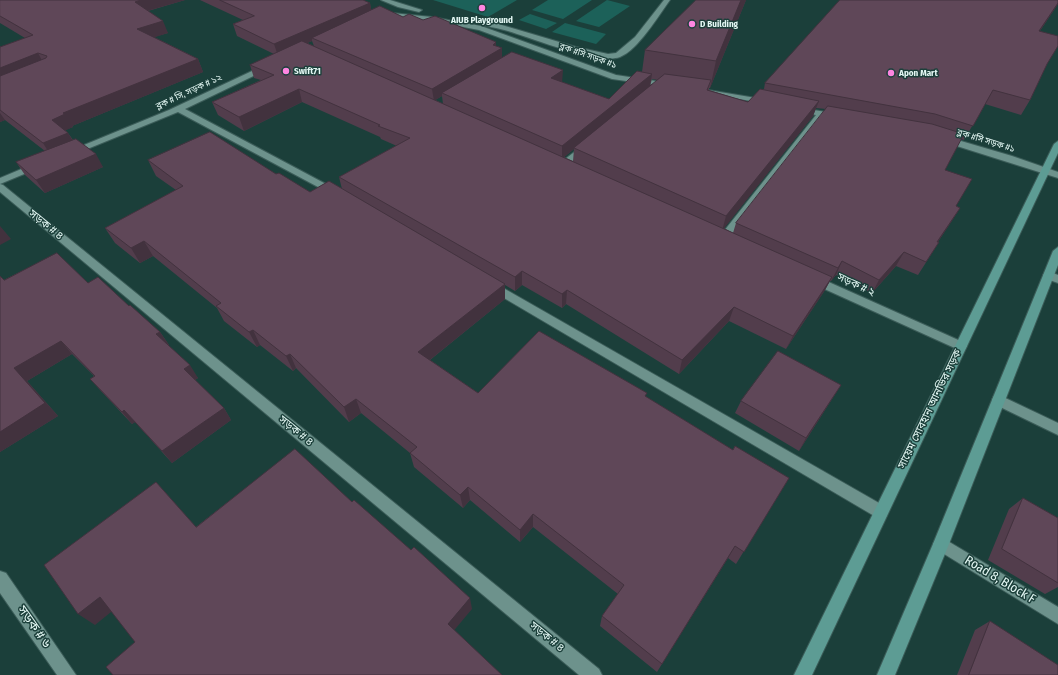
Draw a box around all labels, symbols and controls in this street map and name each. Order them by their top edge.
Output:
marker: AIUB Playground [477,3,487,13]
place label: AIUB Playground [451,15,513,25]
marker: D Building [687,19,697,29]
place label: D Building [700,19,738,29]
street label: ব্লক #সি সড়ক #১ [558,41,618,71]
marker: Swift71 [281,66,291,76]
place label: Swift71 [294,66,321,76]
marker: Apon Mart [886,68,896,78]
place label: Apon Mart [899,68,938,78]
street label: ব্লক # সি, সড়ক # ১২ [154,72,224,112]
street label: ব্লক #সি সড়ক #১ [956,127,1016,155]
street label: সড়ক # ৪ [26,207,66,243]
street label: সড়ক # ২ [835,270,877,300]
street label: সায়েম সোবহান আনভির সড়ক [895,347,965,471]
street label: সড়ক # ৪ [276,413,316,449]
street label: Road 8, Block F [962,553,1038,607]
street label: সড়ক # ৬ [14,603,54,651]
street label: সড়ক # ৪ [527,619,567,655]

